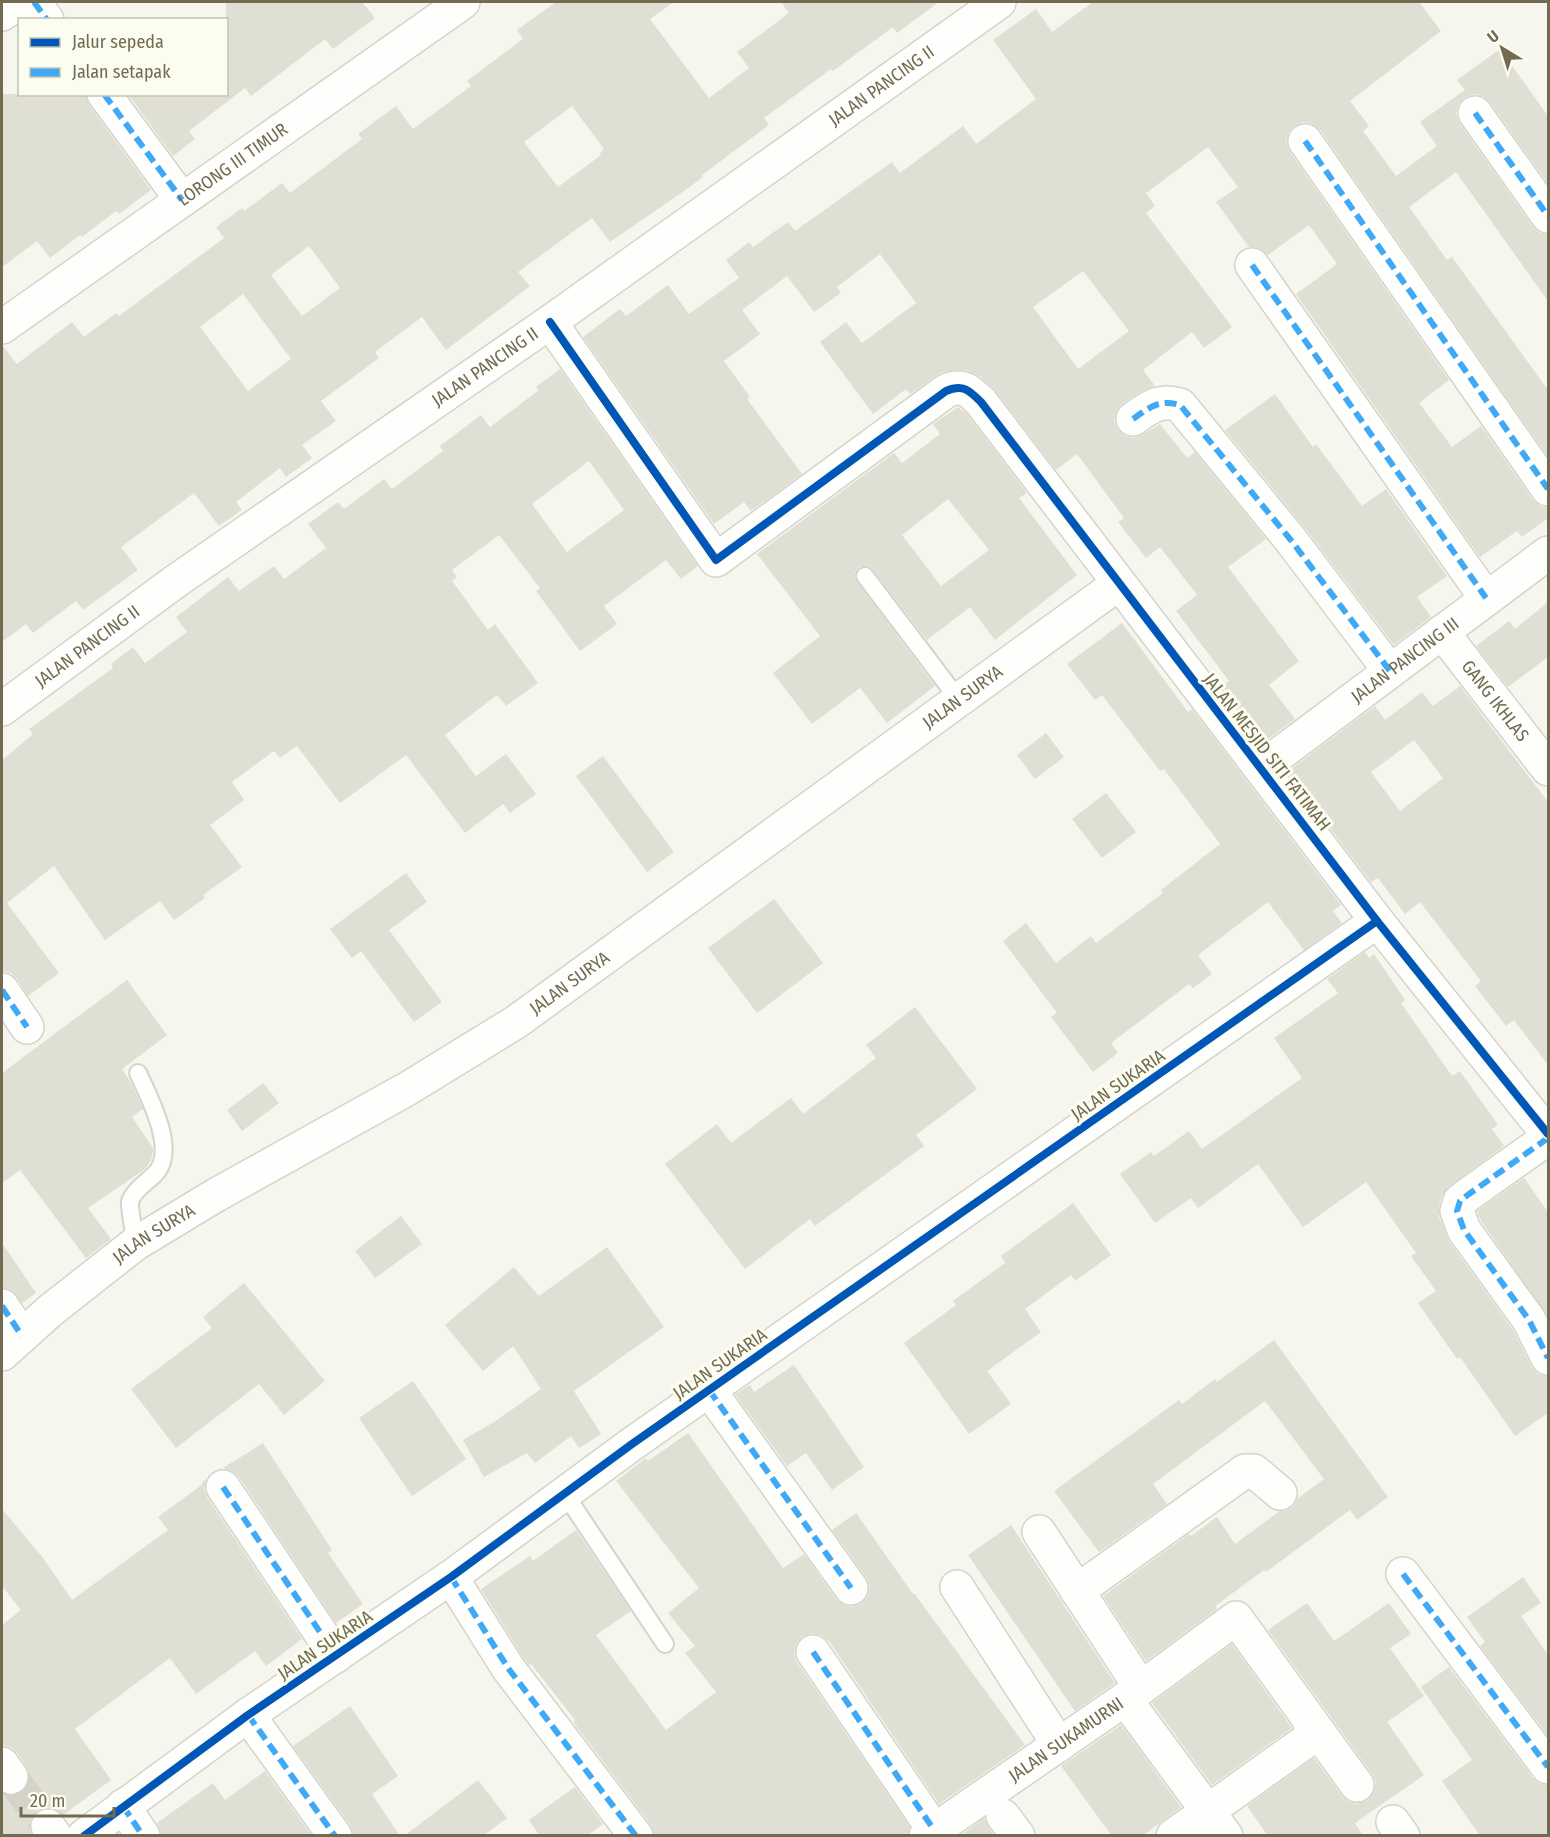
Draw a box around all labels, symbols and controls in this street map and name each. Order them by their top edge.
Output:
legend [18,18,228,96]
north arrow [1472,18,1532,78]
text: U [1484,26,1503,47]
text: Jalur sepeda [72,31,164,53]
street label: JALAN PANCING II [824,41,939,131]
text: Jalan setapak [72,61,171,83]
street label: LORONG III TIMUR [173,118,292,211]
street label: JALAN PANCING II [428,322,543,411]
street label: JALAN PANCING II [31,600,144,692]
street label: JALAN PANCING III [1347,613,1463,708]
street label: GANG IKHLAS [1457,656,1534,746]
street label: JALAN SURYA [918,660,1007,733]
street label: JALAN MESJID SITI FATIMAH [1199,669,1335,835]
street label: JALAN SURYA [525,946,614,1019]
street label: JALAN SUKARIA [1067,1044,1170,1125]
street label: JALAN SURYA [108,1199,199,1268]
street label: JALAN SUKARIA [669,1323,772,1404]
street label: JALAN SUKARIA [273,1605,377,1685]
street label: JALAN SUKAMURNI [1004,1692,1128,1787]
scale bar [21,1780,114,1818]
text: 20 m [30,1790,65,1812]

